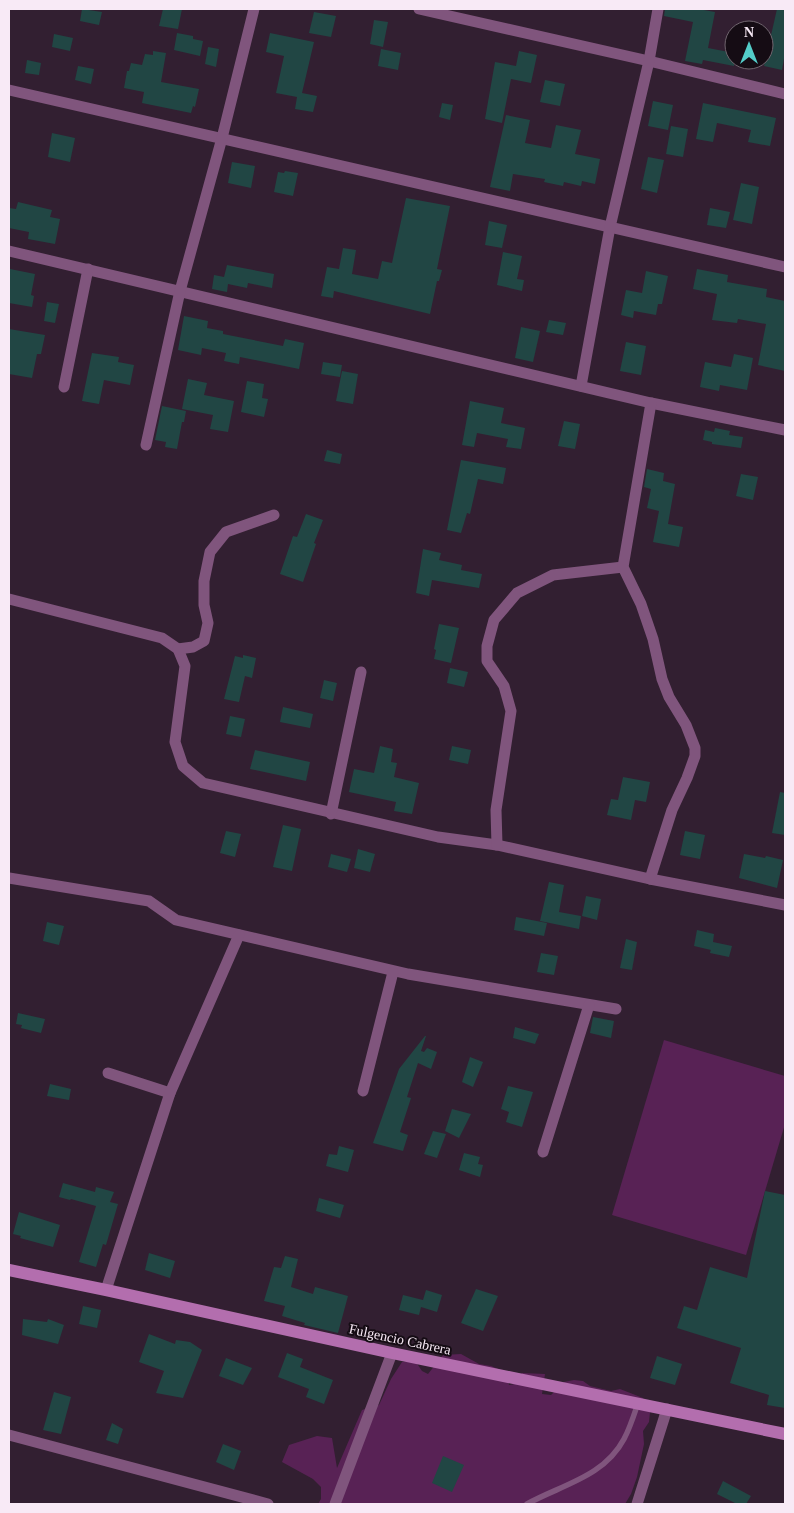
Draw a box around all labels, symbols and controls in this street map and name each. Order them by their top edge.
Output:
north arrow [724,20,774,70]
text: N [744,25,754,40]
street label: Fulgencio Cabrera [348,1321,453,1358]

